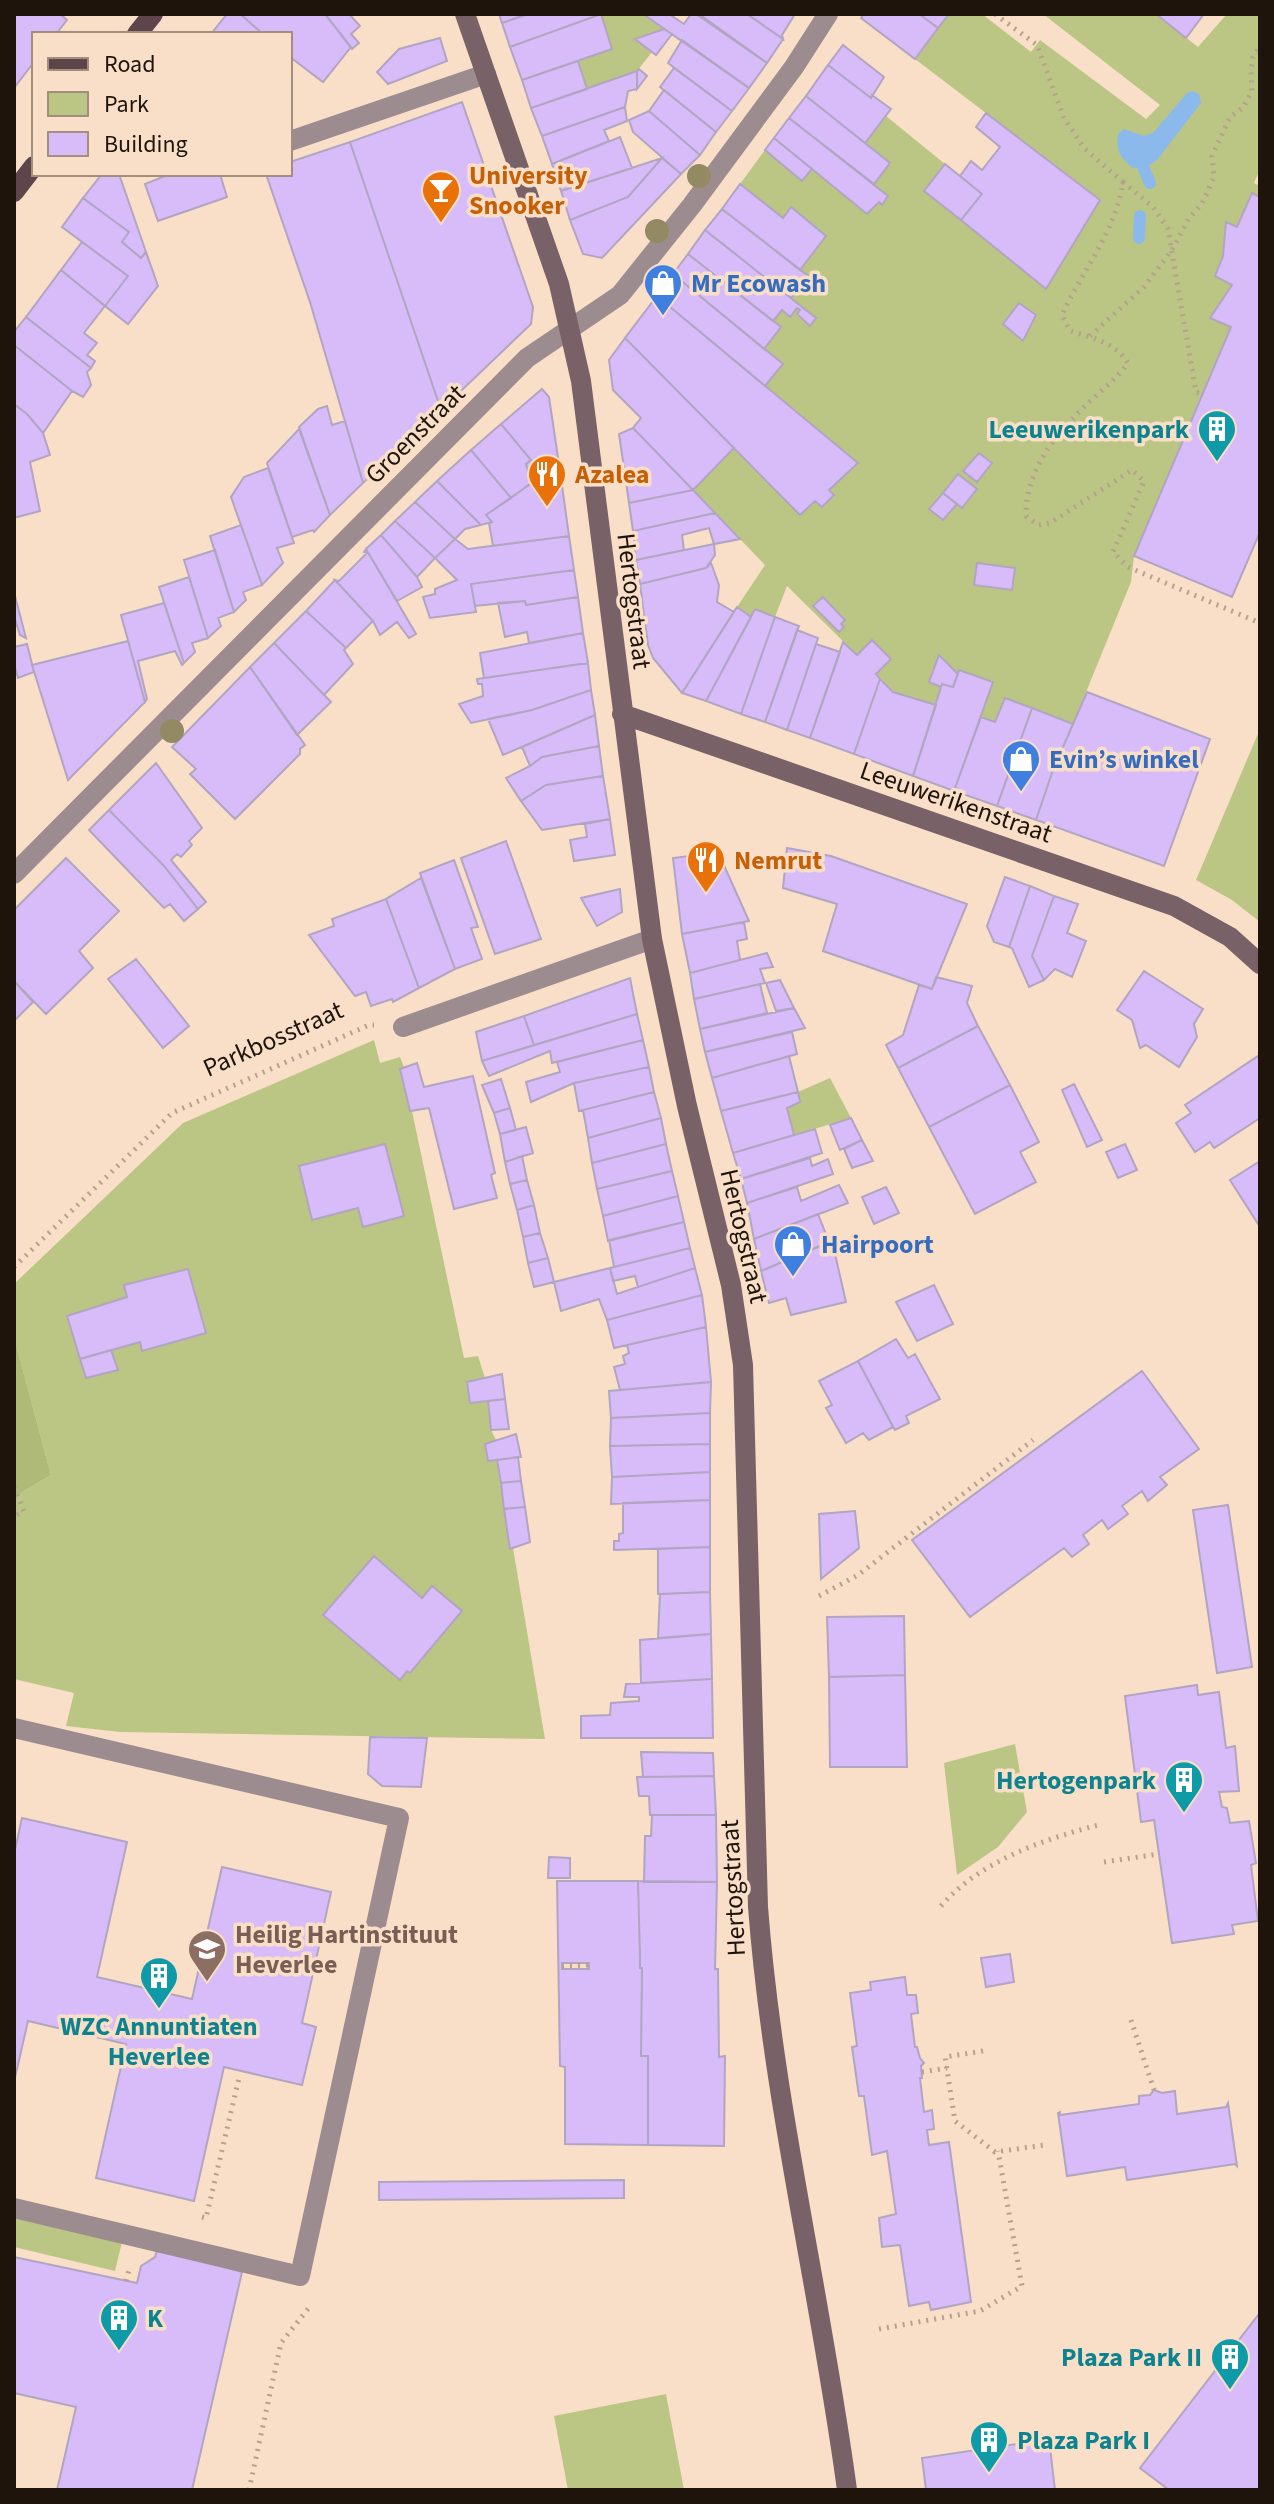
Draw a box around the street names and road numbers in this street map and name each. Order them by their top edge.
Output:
street label: Groenstraat [357,375,474,492]
street label: Hertogstraat [607,531,661,671]
street label: Leeuwerikenstraat [855,752,1057,852]
street label: Parkbosstraat [197,991,349,1086]
street label: Hertogstraat [711,1165,777,1307]
street label: Hertogstraat [711,1819,755,1957]

